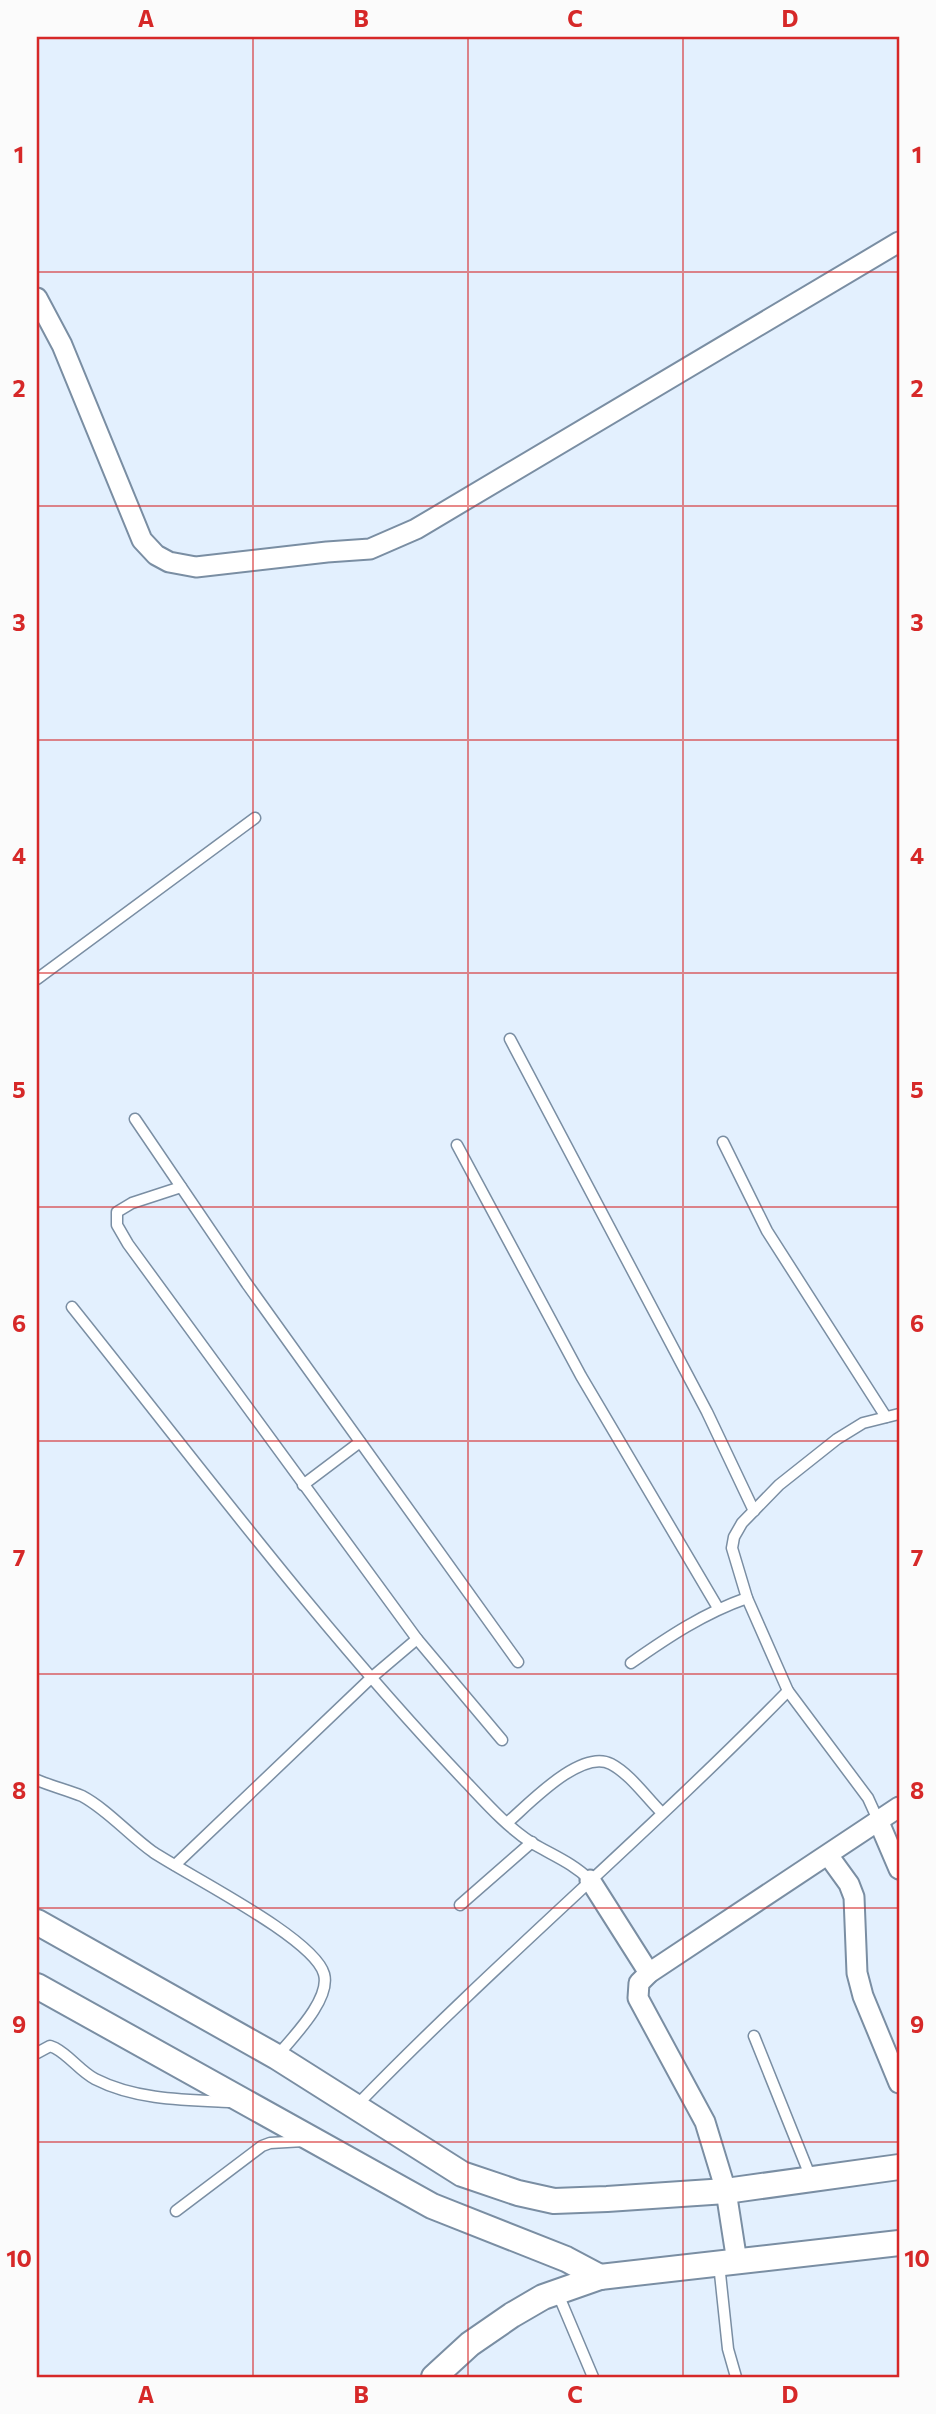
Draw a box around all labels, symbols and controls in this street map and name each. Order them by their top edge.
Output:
text: A [138,4,155,32]
text: B [353,4,369,32]
text: C [567,4,583,32]
text: D [782,4,799,32]
text: 1 [14,140,24,168]
text: 1 [912,140,922,168]
text: 2 [12,374,26,402]
text: 2 [910,374,924,402]
text: 3 [12,608,26,636]
text: 3 [910,608,924,636]
text: 4 [12,841,26,869]
text: 4 [910,841,924,869]
text: 5 [12,1075,26,1103]
text: 5 [910,1075,924,1103]
text: 6 [12,1309,26,1337]
text: 6 [910,1309,924,1337]
text: 7 [13,1543,25,1571]
text: 7 [911,1543,923,1571]
text: 8 [12,1776,26,1804]
text: 8 [910,1776,924,1804]
text: 9 [12,2010,26,2038]
text: 9 [910,2010,924,2038]
text: 10 [6,2244,32,2272]
text: 10 [904,2244,930,2272]
text: A [138,2380,155,2408]
text: B [353,2380,369,2408]
text: C [567,2380,583,2408]
text: D [782,2380,799,2408]

